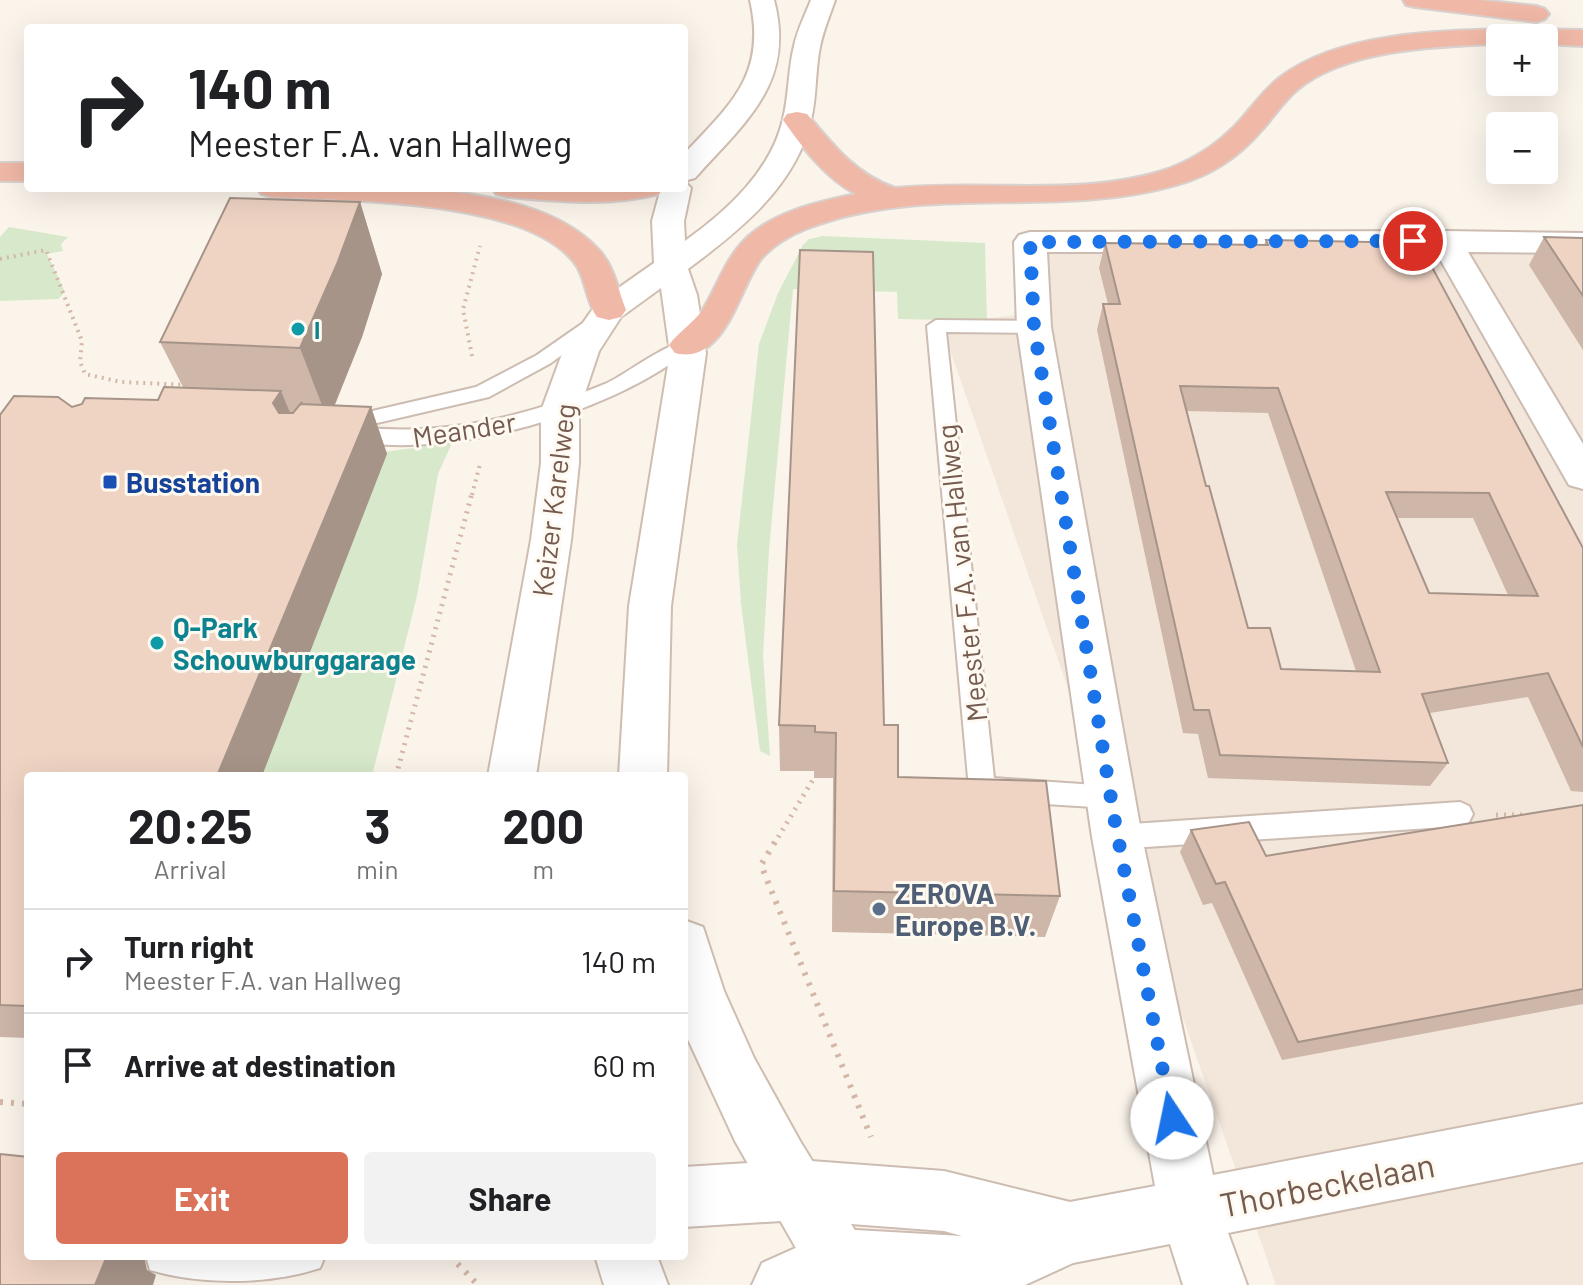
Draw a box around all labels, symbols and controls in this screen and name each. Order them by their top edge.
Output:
map controls [1486,24,1558,184]
button: + [1486,24,1558,96]
text: 140 m [188,53,332,120]
icon: right [56,56,160,160]
button: − [1486,112,1558,184]
text: Meester F.A. van Hallweg [188,121,572,164]
pin [1379,207,1447,275]
icon: arrive [1391,219,1435,263]
place label: I [314,315,320,344]
marker: I [289,320,307,338]
street label: Keizer Karelweg [524,401,582,599]
street label: Meander [410,404,518,454]
street label: Meester F.A. van Hallweg [928,423,994,723]
place label: Busstation [126,465,260,499]
marker: Busstation [101,473,119,491]
place label: Q-Park Schouwburggarage [173,610,416,676]
marker: Q-Park Schouwburggarage [148,634,166,652]
text: 20:25 [128,796,252,854]
text: 3 [364,796,390,854]
text: 200 [502,796,584,854]
text: Arrival [154,853,227,884]
text: min [356,853,399,884]
text: m [532,853,554,884]
place label: ZEROVA Europe B.V. [895,876,1036,942]
marker: ZEROVA Europe B.V. [870,900,888,918]
text: Turn right [124,928,254,964]
icon: right [56,939,100,983]
text: 140 m [581,943,656,979]
text: Meester F.A. van Hallweg [124,964,401,995]
icon: arrive [56,1043,100,1087]
text: Arrive at destination [124,1047,396,1083]
text: 60 m [593,1047,656,1083]
position arrow [1130,1076,1214,1160]
street label: Thorbeckelaan [1216,1143,1438,1225]
button: Exit [56,1152,348,1244]
button: Share [364,1152,656,1244]

